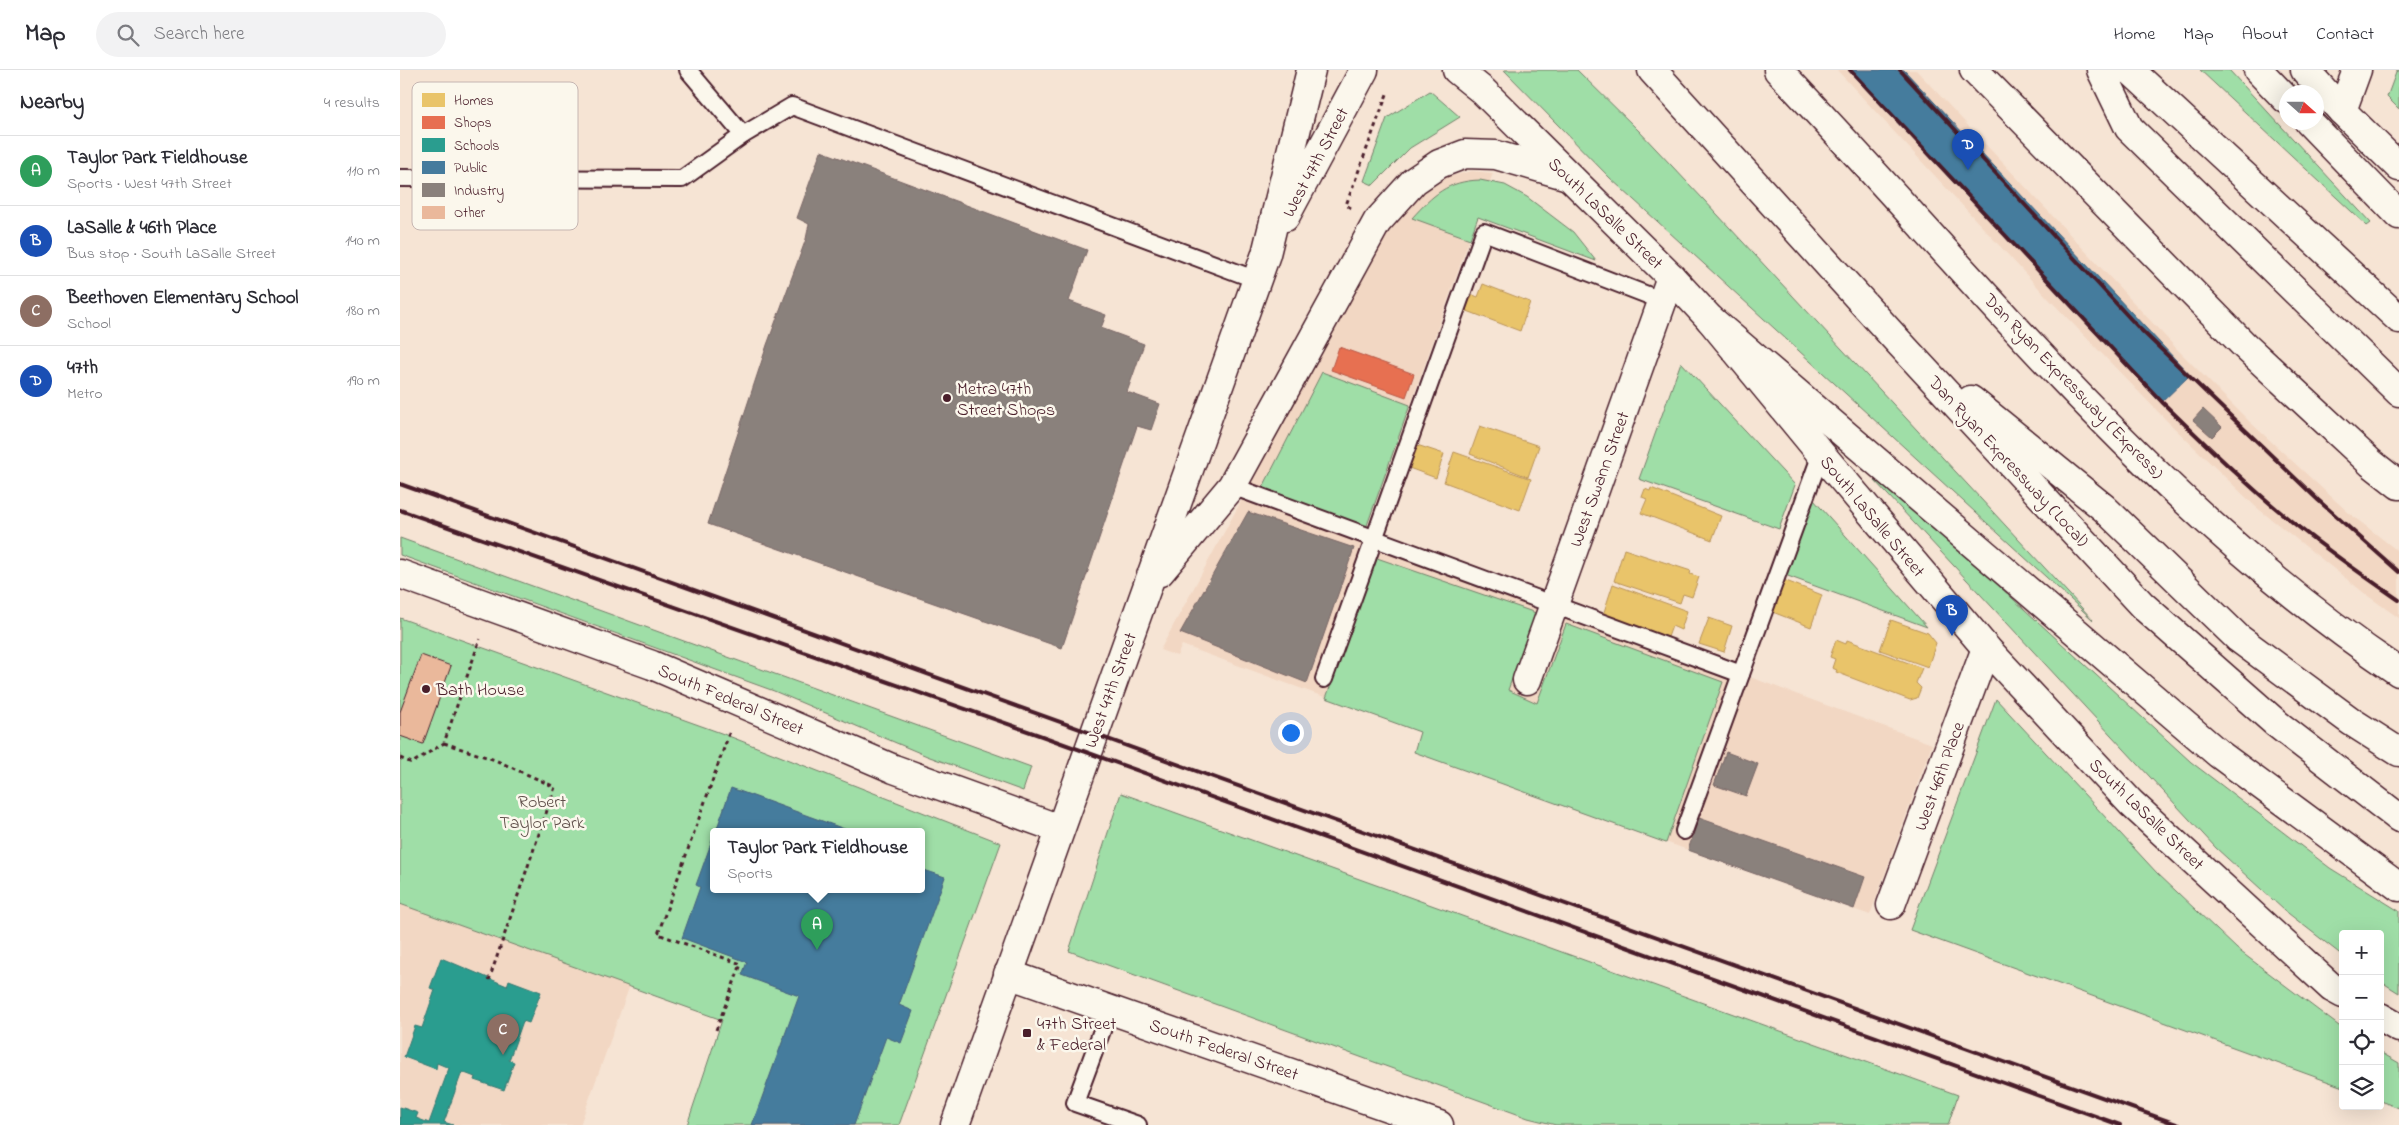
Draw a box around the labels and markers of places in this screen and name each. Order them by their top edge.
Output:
pin: D [1952,129,1984,170]
place label: Metra 47th Street Shops [957,377,1055,424]
marker: Metra 47th Street Shops [941,392,953,404]
pin: B [1936,595,1968,636]
place label: Bath House [435,678,525,704]
marker: Bath House [420,683,432,695]
pin: A [801,909,833,950]
place label: 47th Street & Federal [1037,1012,1116,1059]
pin: C [487,1014,519,1055]
marker: 47th Street & Federal [1021,1027,1033,1039]

